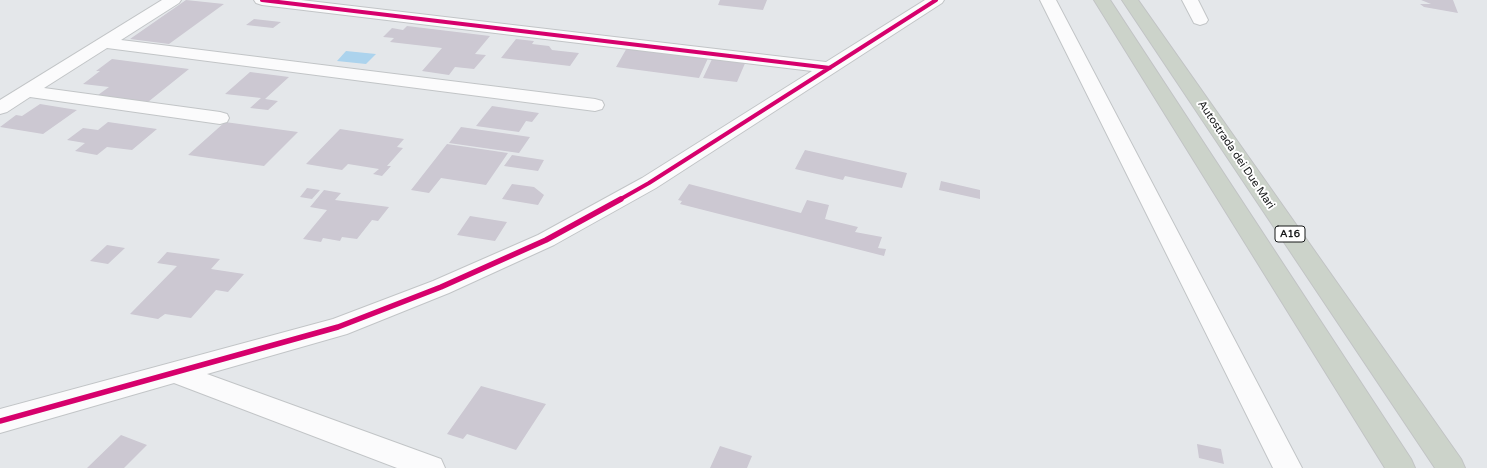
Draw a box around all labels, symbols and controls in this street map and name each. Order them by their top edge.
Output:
street label: Autostrada dei Due Mari [1195,98,1277,212]
road number: A16 [1275,226,1305,242]

